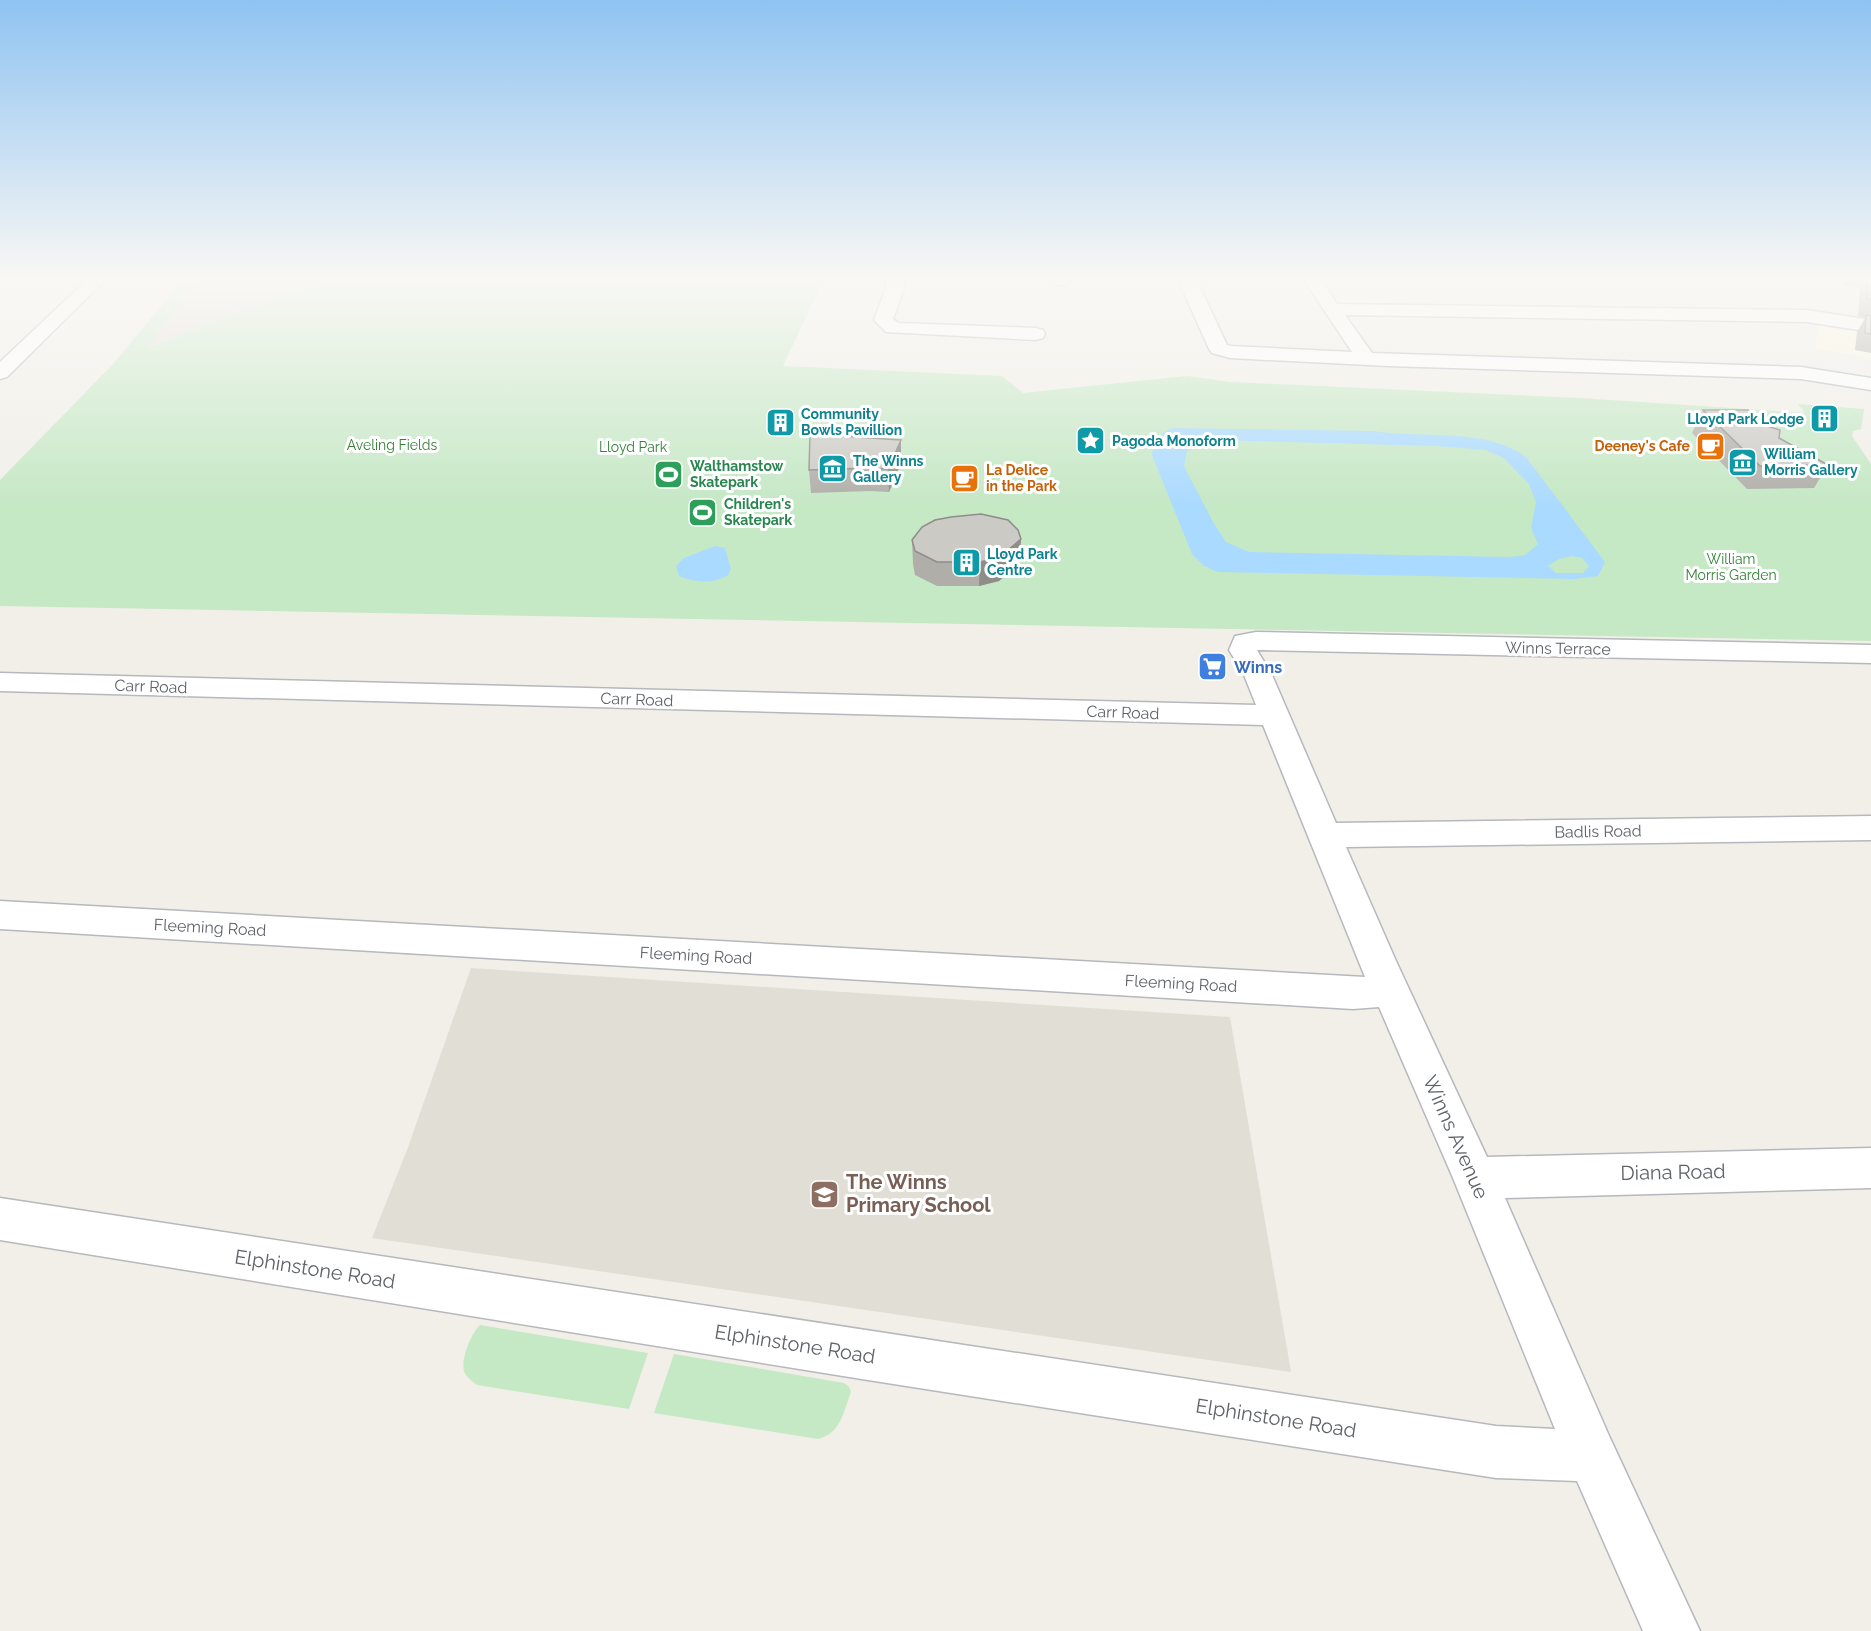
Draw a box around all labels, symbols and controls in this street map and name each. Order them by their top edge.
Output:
building icon: Lloyd Park Lodge [1809,403,1841,435]
building icon: Community Bowls Pavillion [764,406,796,438]
place label: Community Bowls Pavillion [801,406,902,438]
place label: Lloyd Park Lodge [1687,411,1805,427]
place icon: Pagoda Monoform [1075,425,1107,457]
cafe icon: Deeney's Cafe [1695,430,1727,462]
place label: Pagoda Monoform [1112,433,1236,449]
park label: Aveling Fields [347,437,437,453]
place label: Deeney's Cafe [1594,438,1691,454]
park label: Lloyd Park [599,439,668,455]
museum icon: William Morris Gallery [1727,446,1759,478]
place label: William Morris Gallery [1764,446,1858,478]
museum icon: The Winns Gallery [816,453,848,485]
place label: The Winns Gallery [853,453,924,485]
sports icon: Walthamstow Skatepark [653,458,685,490]
place label: Walthamstow Skatepark [690,458,784,490]
cafe icon: La Delice in the Park [949,462,981,494]
place label: La Delice in the Park [986,462,1057,494]
sports icon: Children's Skatepark [687,496,719,528]
place label: Children's Skatepark [724,496,792,528]
building icon: Lloyd Park Centre [950,546,982,578]
place label: Lloyd Park Centre [987,546,1058,578]
park label: William Morris Garden [1685,551,1777,583]
street label: Winns Terrace [1505,638,1611,659]
supermarket icon: Winns [1197,651,1229,683]
place label: Winns [1234,658,1282,677]
street label: Carr Road [114,676,188,697]
street label: Carr Road [600,689,674,710]
street label: Carr Road [1086,702,1160,723]
street label: Badlis Road [1554,821,1642,842]
street label: Fleeming Road [153,915,267,940]
street label: Fleeming Road [639,943,753,968]
street label: Fleeming Road [1124,971,1238,996]
street label: Winns Avenue [1418,1071,1494,1203]
street label: Diana Road [1620,1159,1726,1185]
place label: The Winns Primary School [846,1170,991,1217]
school or university icon: The Winns Primary School [809,1178,841,1210]
street label: Elphinstone Road [233,1244,397,1294]
street label: Elphinstone Road [713,1319,877,1369]
street label: Elphinstone Road [1194,1393,1358,1443]

